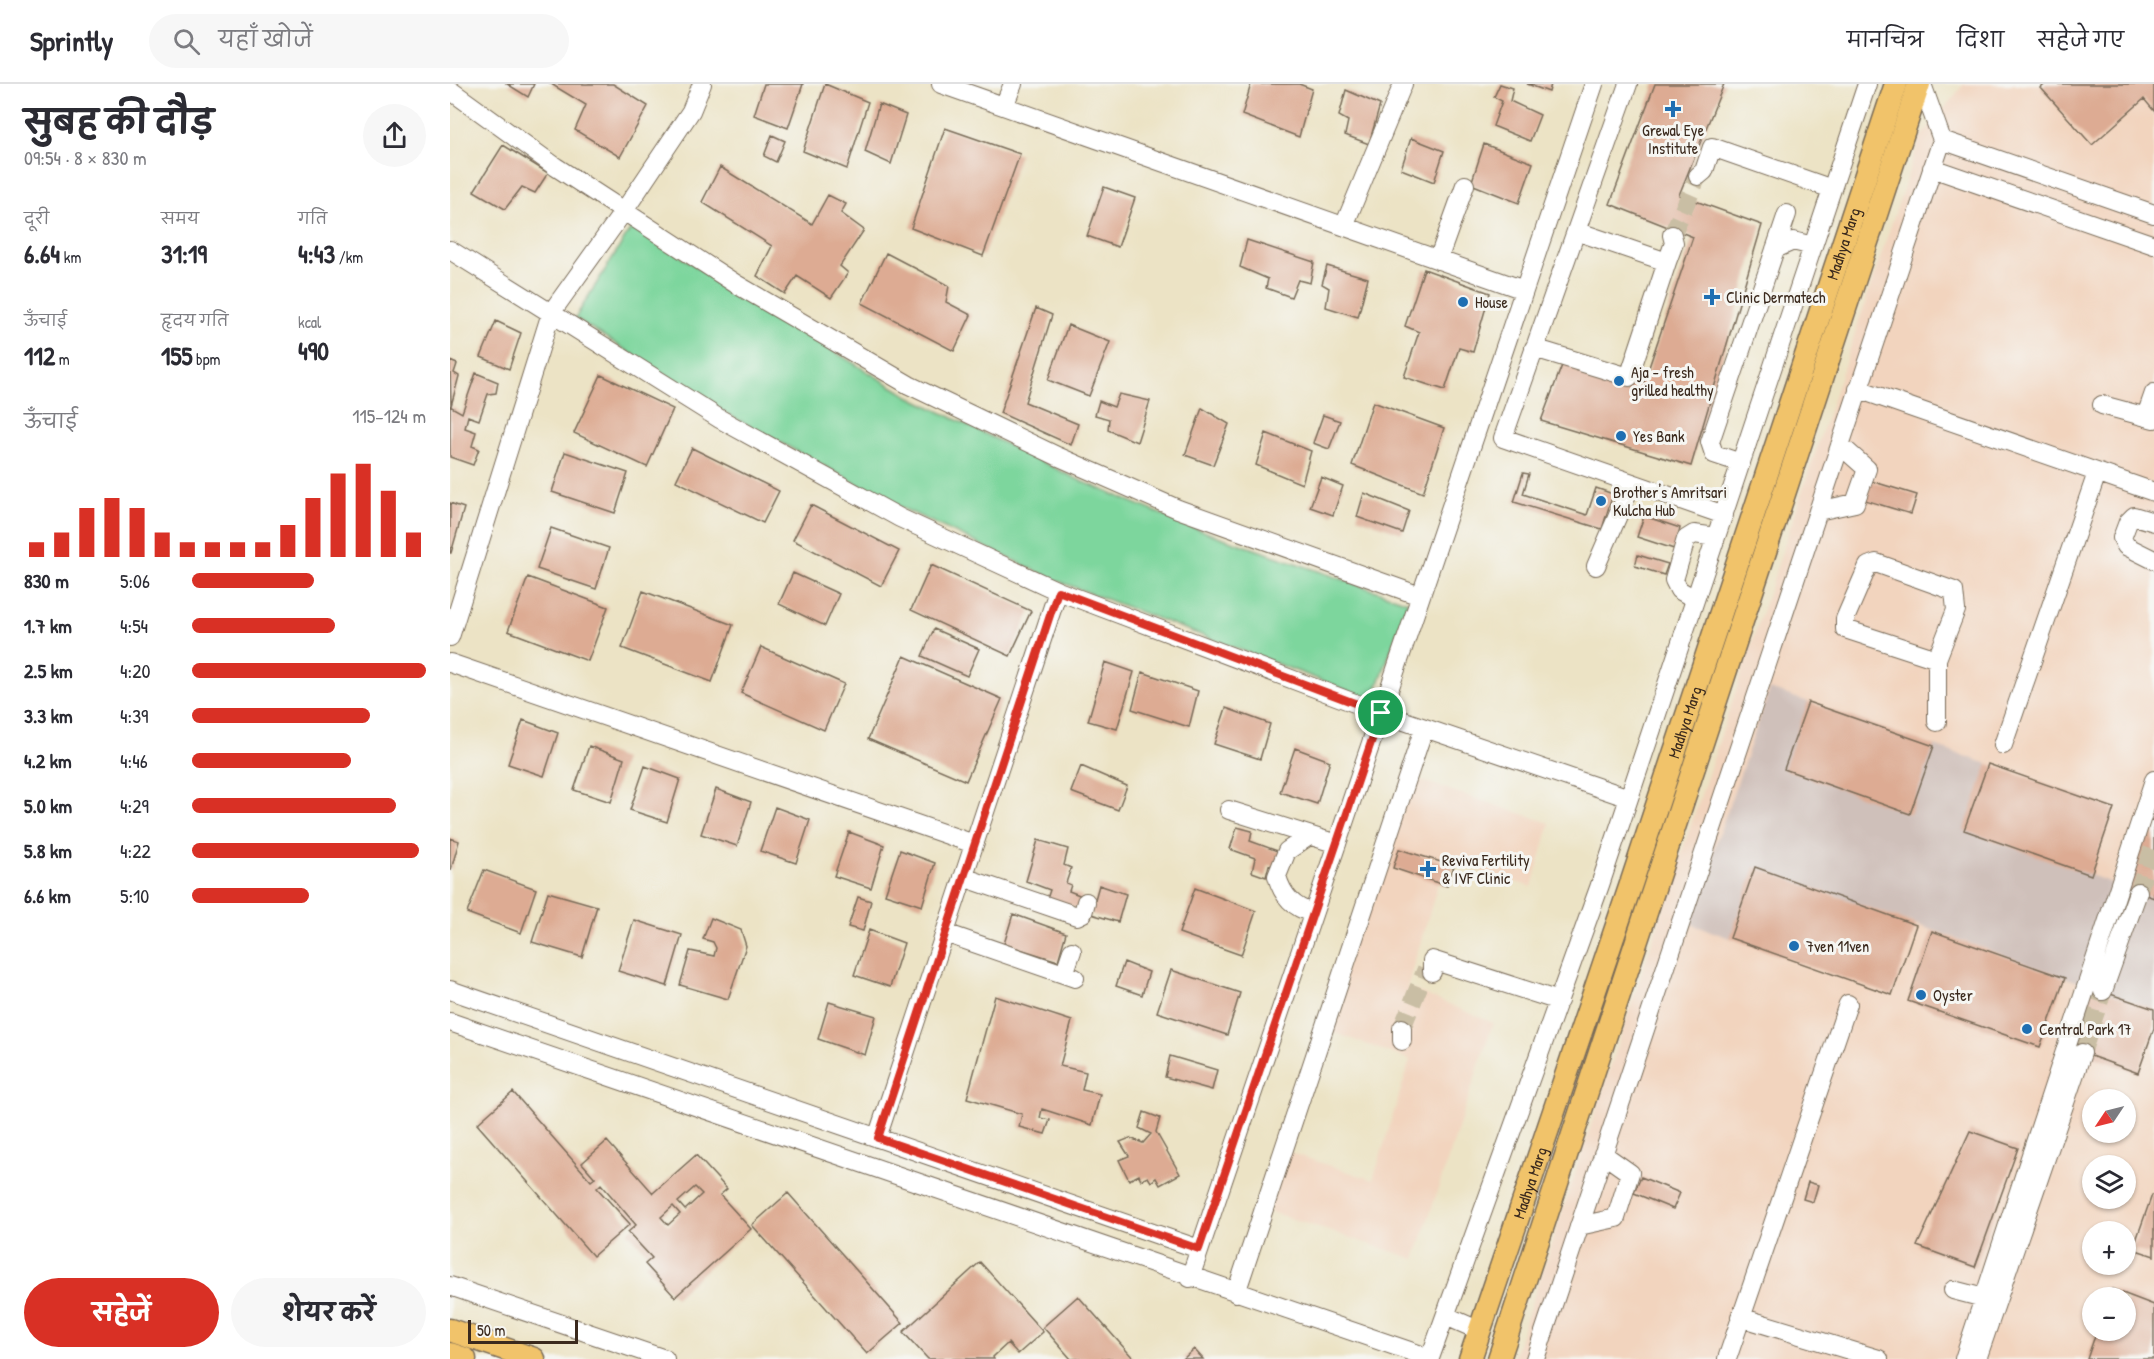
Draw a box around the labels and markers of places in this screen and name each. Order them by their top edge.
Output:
marker: Grewal Eye Institute [1664,100,1682,118]
place label: Grewal Eye Institute [1642,119,1705,159]
place label: Clinic Dermatech [1726,286,1826,308]
marker: Clinic Dermatech [1703,288,1721,306]
place label: House [1475,291,1508,313]
marker: House [1456,295,1470,309]
place label: Aja - fresh grilled healthy [1631,361,1714,401]
marker: Aja - fresh grilled healthy [1612,374,1626,388]
place label: Yes Bank [1633,425,1685,447]
marker: Yes Bank [1614,429,1628,443]
place label: Brother's Amritsari Kulcha Hub [1613,481,1727,521]
marker: Brother's Amritsari Kulcha Hub [1594,494,1608,508]
pin [1355,687,1406,738]
place label: Reviva Fertility & IVF Clinic [1442,849,1530,889]
marker: Reviva Fertility & IVF Clinic [1419,860,1437,878]
place label: 7ven 11ven [1806,935,1869,957]
marker: 7ven 11ven [1787,939,1801,953]
place label: Oyster [1933,984,1973,1006]
marker: Oyster [1914,988,1928,1002]
place label: Central Park 17 [2039,1018,2131,1040]
marker: Central Park 17 [2020,1022,2034,1036]

